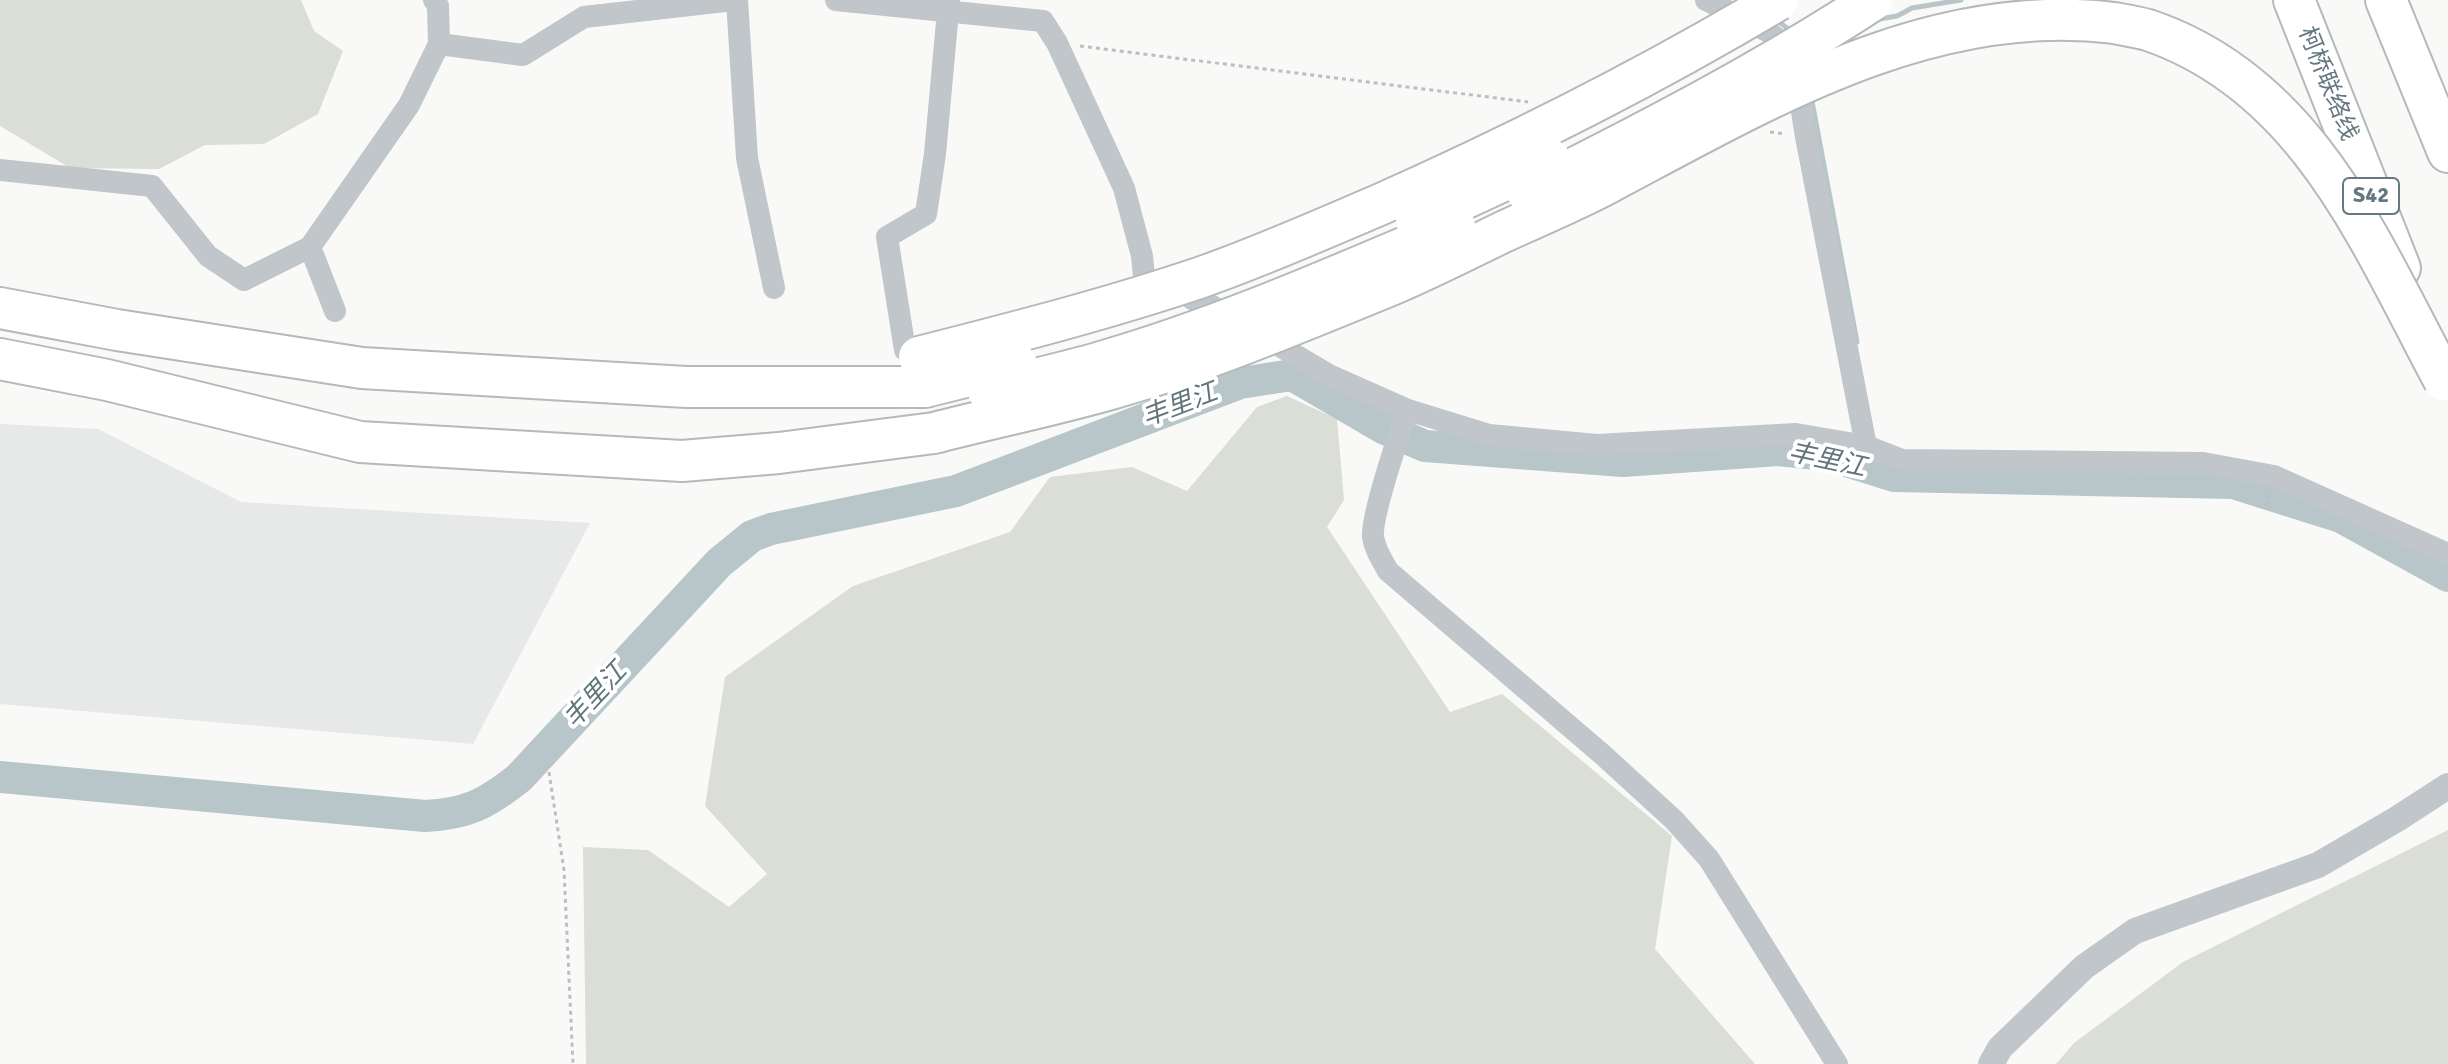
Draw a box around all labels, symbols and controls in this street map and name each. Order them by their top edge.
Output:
street label: 柯桥联络线 [2291,23,2363,145]
road number: S42 [2343,178,2399,214]
water label: 丰里江 [1138,377,1222,435]
water label: 丰里江 [1786,438,1868,484]
water label: 丰里江 [558,657,634,735]

